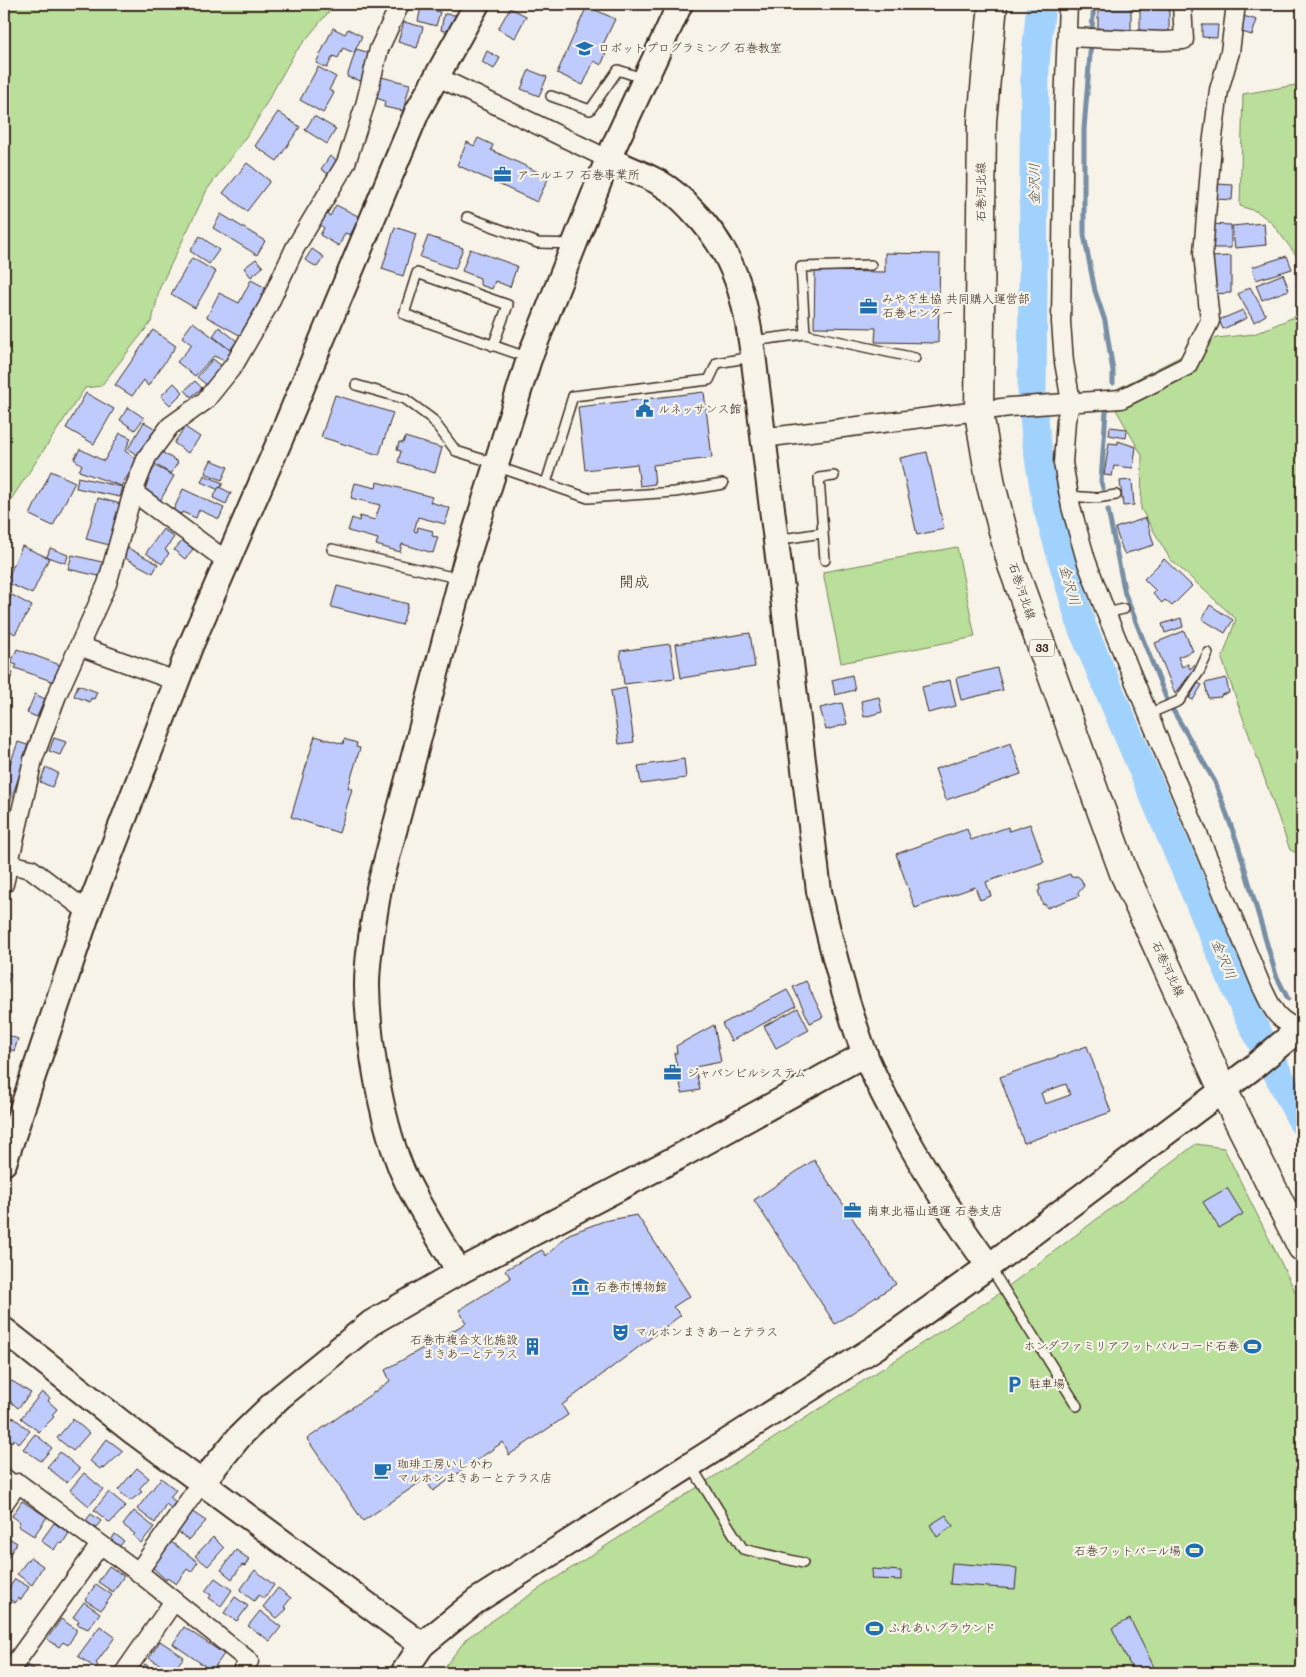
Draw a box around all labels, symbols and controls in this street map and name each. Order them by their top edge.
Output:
school or university icon: ロボットプログラミング 石巻教室 [574,38,594,58]
place label: ロボットプログラミング 石巻教室 [598,39,782,55]
street label: 石巻河北線 [972,162,988,222]
water label: 金沢川 [1024,163,1043,205]
office icon: アールエフ 石巻事業所 [493,165,513,185]
place label: アールエフ 石巻事業所 [517,166,640,182]
place label: みやぎ生協 共同購入運営部 石巻センター [882,290,1030,320]
office icon: みやぎ生協 共同購入運営部 石巻センター [858,296,878,316]
public building icon: ルネッサンス館 [634,399,654,419]
place label: ルネッサンス館 [658,400,742,416]
street label: 石巻河北線 [1006,560,1040,622]
water label: 金沢川 [1056,562,1085,608]
district label: 開成 [619,571,649,591]
road number: 33 [1030,640,1054,656]
water label: 金沢川 [1208,936,1241,982]
street label: 石巻河北線 [1149,938,1189,999]
office icon: ジャパンビルシステム [663,1063,683,1083]
place label: ジャパンビルシステム [687,1064,807,1080]
office icon: 南東北福山通運 石巻支店 [843,1201,863,1221]
place label: 南東北福山通運 石巻支店 [867,1202,1003,1218]
museum icon: 石巻市博物館 [571,1277,591,1297]
place label: 石巻市博物館 [595,1278,667,1294]
theatre icon: マルホンまきあーとテラス [611,1322,631,1342]
place label: マルホンまきあーとテラス [635,1323,778,1339]
place label: 石巻市複合文化施設 まきあーとテラス [410,1331,518,1361]
sports icon: ホンダファミリアフットバルコード石巻 [1243,1336,1263,1356]
building icon: 石巻市複合文化施設 まきあーとテラス [522,1337,542,1357]
place label: ホンダファミリアフットバルコード石巻 [1023,1337,1240,1353]
parking icon: 駐車場 [1005,1374,1025,1394]
place label: 駐車場 [1029,1375,1065,1391]
place label: 珈琲工房いしかわ マルホンまきあーとテラス店 [397,1455,552,1485]
cafe icon: 珈琲工房いしかわ マルホンまきあーとテラス店 [373,1461,393,1481]
sports icon: 石巻フットバール場 [1185,1541,1205,1561]
place label: 石巻フットバール場 [1074,1542,1181,1558]
sports icon: ふれあいグラウンド [864,1618,884,1638]
place label: ふれあいグラウンド [888,1619,996,1635]

